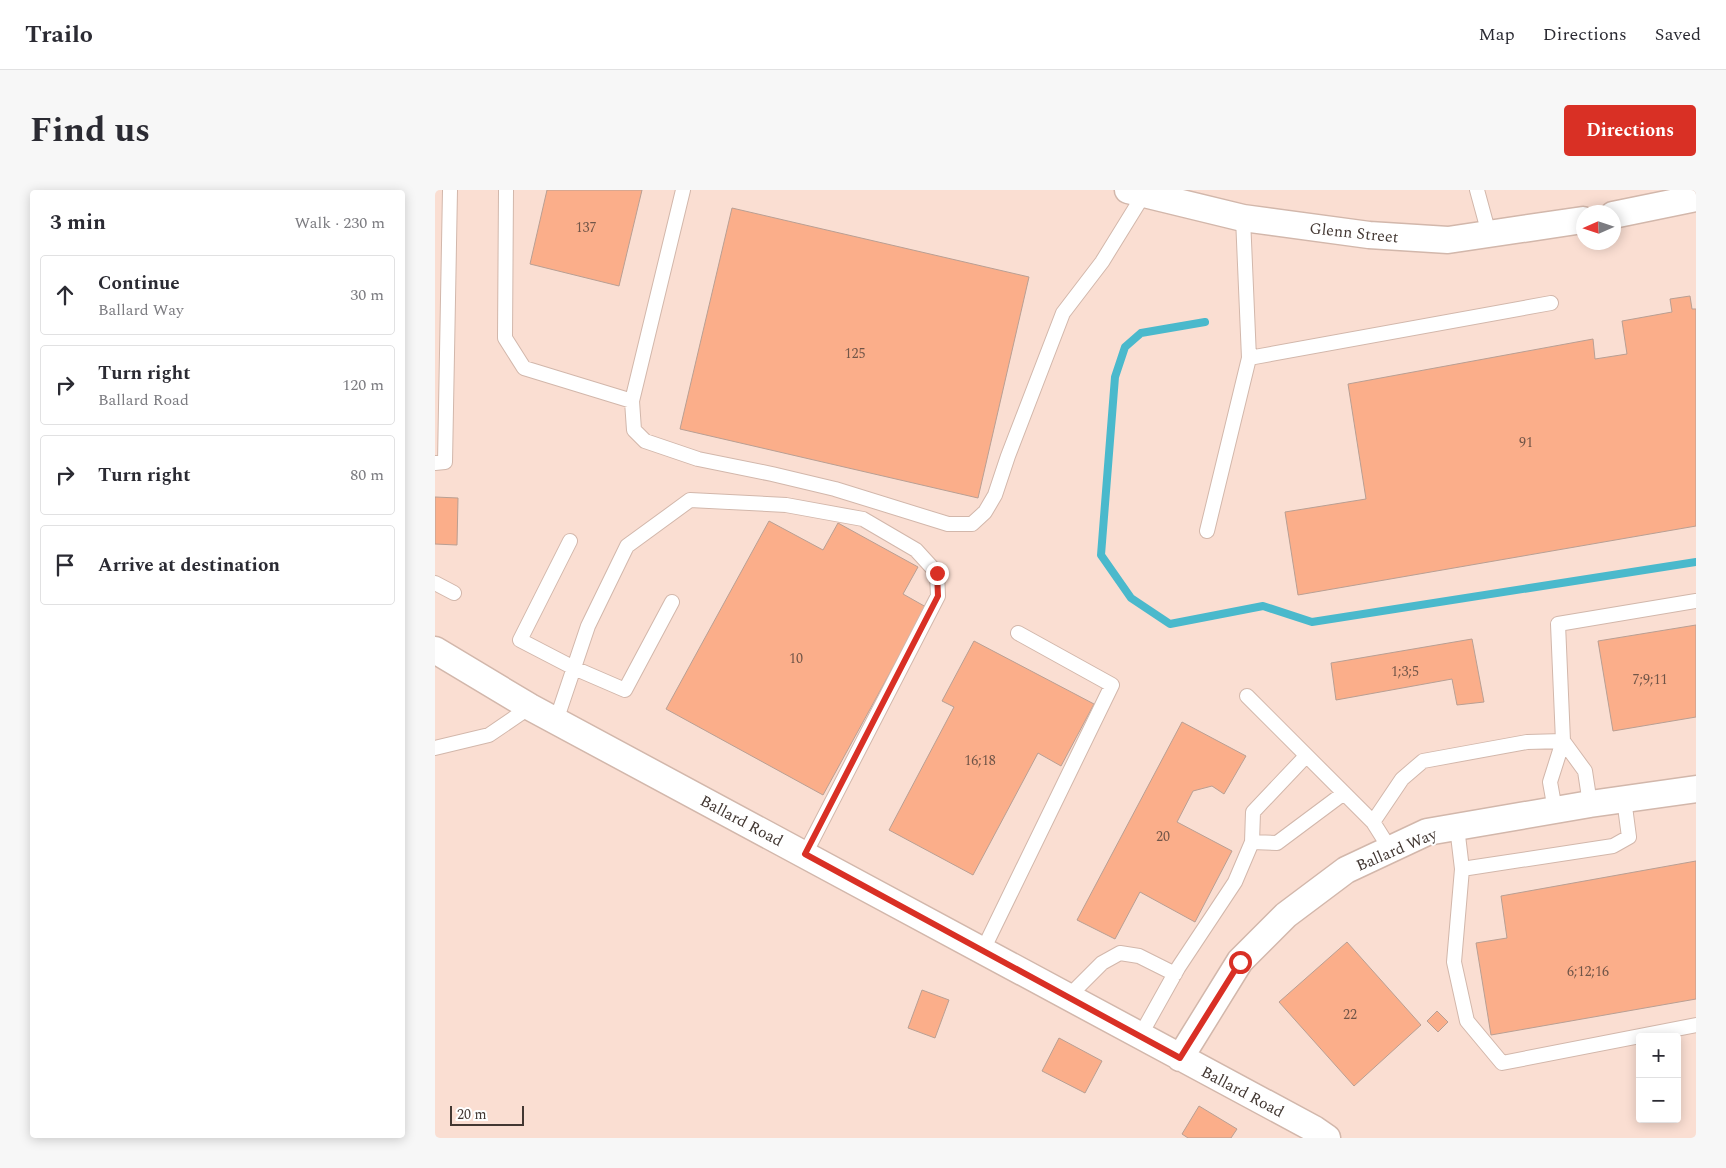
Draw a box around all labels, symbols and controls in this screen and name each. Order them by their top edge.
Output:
text: Trailo [25,17,93,53]
text: Map [1479,21,1515,48]
text: Directions [1543,21,1627,48]
text: Saved [1655,21,1701,48]
text: Find us [30,104,150,157]
button: Directions [1564,105,1696,156]
north arrow [1576,205,1621,250]
text: 3 min [50,207,106,239]
text: Walk · 230 m [294,211,385,235]
street label: Glenn Street [1308,216,1400,250]
house number: 137 [576,217,597,238]
text: Continue [98,269,180,298]
icon: ahead [51,281,79,309]
text: 30 m [350,283,384,307]
text: Ballard Way [98,298,184,322]
house number: 125 [845,343,866,364]
text: Turn right [98,359,191,388]
icon: right [51,371,79,399]
text: 120 m [342,373,384,397]
text: Ballard Road [98,388,189,412]
house number: 91 [1519,432,1533,453]
icon: right [51,461,79,489]
text: Turn right [98,461,191,490]
text: 80 m [350,463,384,487]
icon: arrive [51,551,79,579]
text: Arrive at destination [98,551,280,580]
route end [926,562,949,585]
house number: 10 [789,648,803,669]
house number: 1;3;5 [1391,661,1419,682]
house number: 7;9;11 [1633,669,1668,690]
house number: 16;18 [964,750,996,771]
street label: Ballard Road [696,789,787,853]
street label: Ballard Way [1352,822,1442,878]
house number: 20 [1156,826,1170,847]
route start [1229,951,1252,974]
house number: 6;12;16 [1567,961,1609,982]
house number: 22 [1343,1004,1357,1025]
map controls [1636,1033,1681,1123]
button: + [1636,1033,1681,1078]
street label: Ballard Road [1197,1060,1288,1124]
button: − [1636,1078,1681,1123]
scale bar [450,1103,524,1126]
text: 20 m [457,1104,487,1125]

